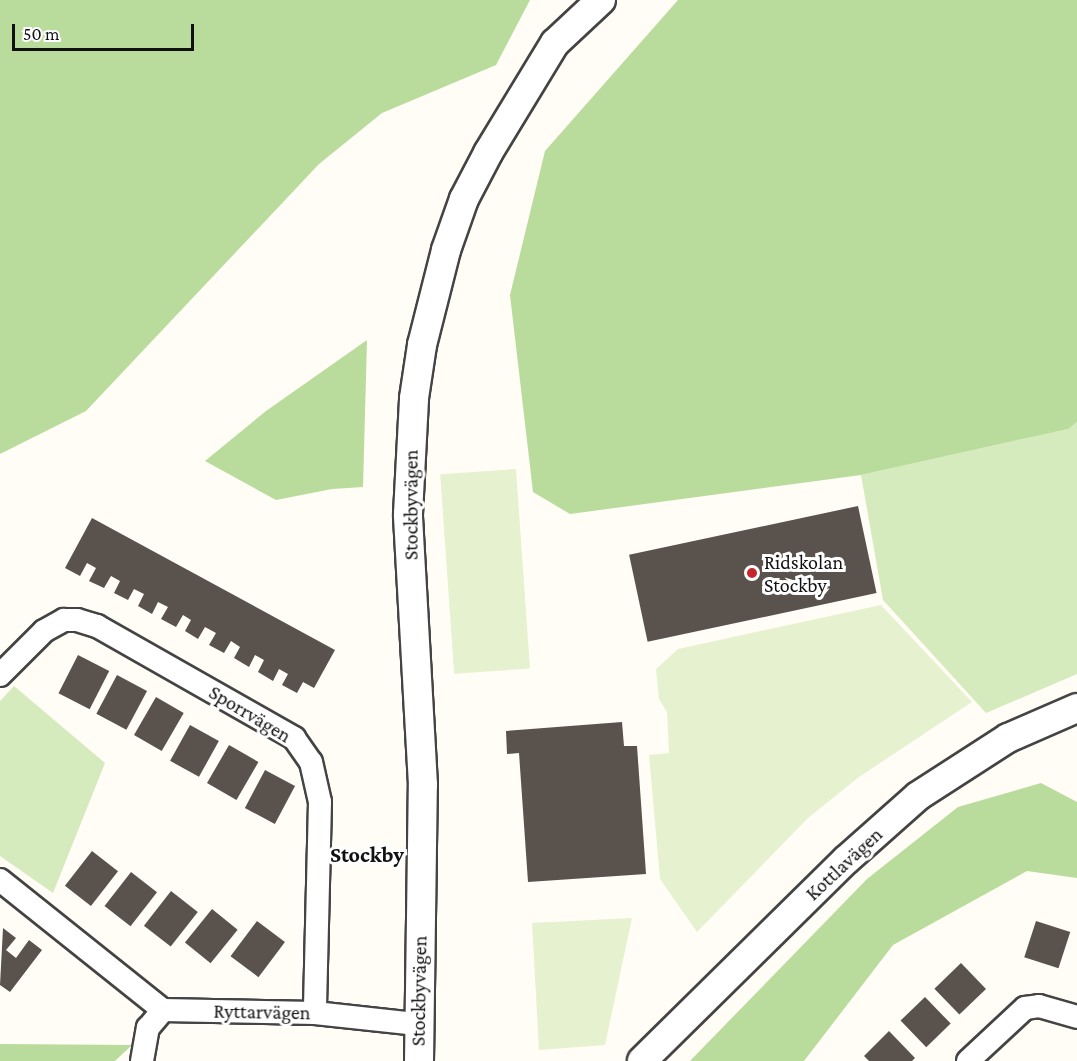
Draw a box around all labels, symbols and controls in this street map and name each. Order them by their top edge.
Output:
scale bar [15,12,196,50]
text: 50 m [23,24,60,44]
street label: Stockbyvägen [399,450,423,560]
place label: Ridskolan Stockby [764,550,843,597]
marker: Ridskolan Stockby [745,566,759,580]
street label: Sporrvägen [205,680,295,748]
street label: Kottlavägen [801,822,887,906]
district label: Stockby [330,842,404,868]
street label: Stockbyvägen [406,936,432,1046]
street label: Ryttarvägen [213,999,311,1025]

